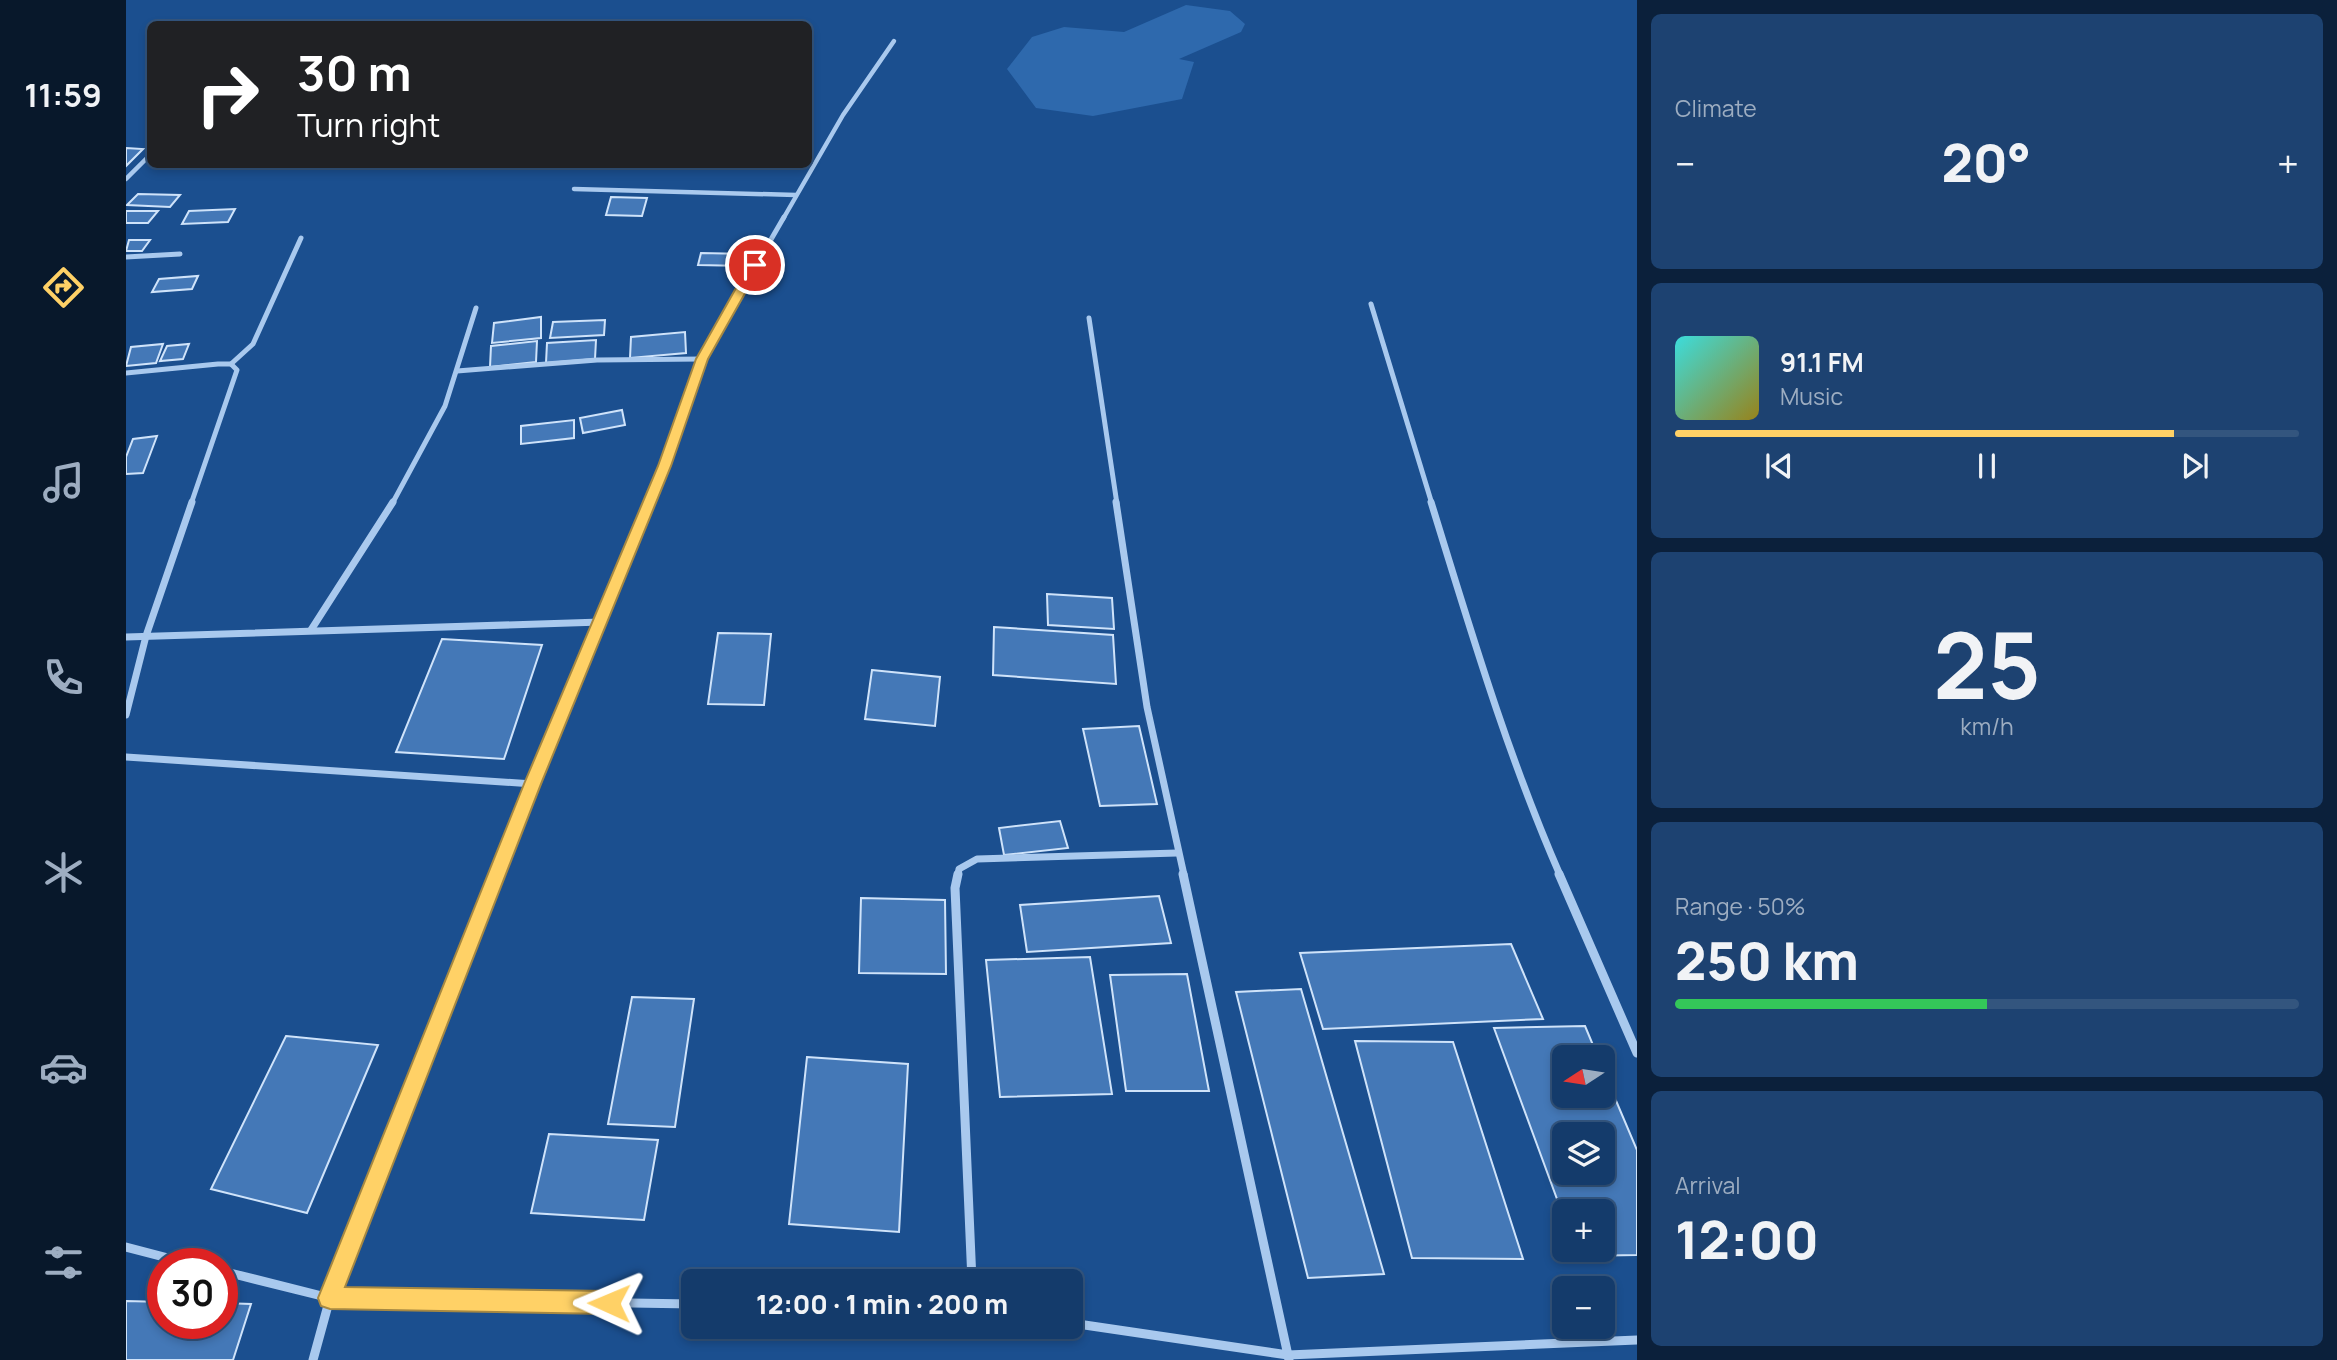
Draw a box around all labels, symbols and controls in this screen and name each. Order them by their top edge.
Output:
text: 30 m [297,39,412,106]
icon: right [182,49,273,140]
text: 11:59 [24,73,102,117]
text: Climate [1675,92,1757,124]
text: Turn right [297,103,440,147]
text: 20° [1941,127,2031,198]
text: − [1675,137,1696,189]
text: + [2277,137,2299,189]
pin [725,235,785,295]
icon: arrive [736,246,774,284]
icon: directions [39,263,88,312]
text: 91.1 FM [1780,344,1864,380]
text: Music [1780,380,1843,412]
icon: previous [1760,447,1798,485]
icon: pause [1968,447,2006,485]
icon: next [2176,447,2214,485]
icon: music [39,458,88,507]
text: 25 [1933,602,2041,726]
icon: phone [39,653,88,702]
text: km/h [1960,710,2014,742]
icon: climate [39,848,88,897]
text: Range · 50% [1675,890,1805,922]
text: 250 km [1675,925,1859,996]
icon: car [39,1043,88,1092]
north arrow [1552,1045,1615,1108]
map controls [1552,1045,1615,1339]
button: layers [1552,1122,1615,1185]
text: Arrival [1675,1169,1741,1201]
button: + [1552,1199,1615,1262]
text: 12:00 [1675,1204,1819,1275]
icon: filters [39,1238,88,1287]
speed limit sign: 30 [147,1248,238,1339]
position arrow [572,1266,646,1340]
button: − [1552,1276,1615,1339]
text: 12:00 · 1 min · 200 m [756,1286,1008,1322]

